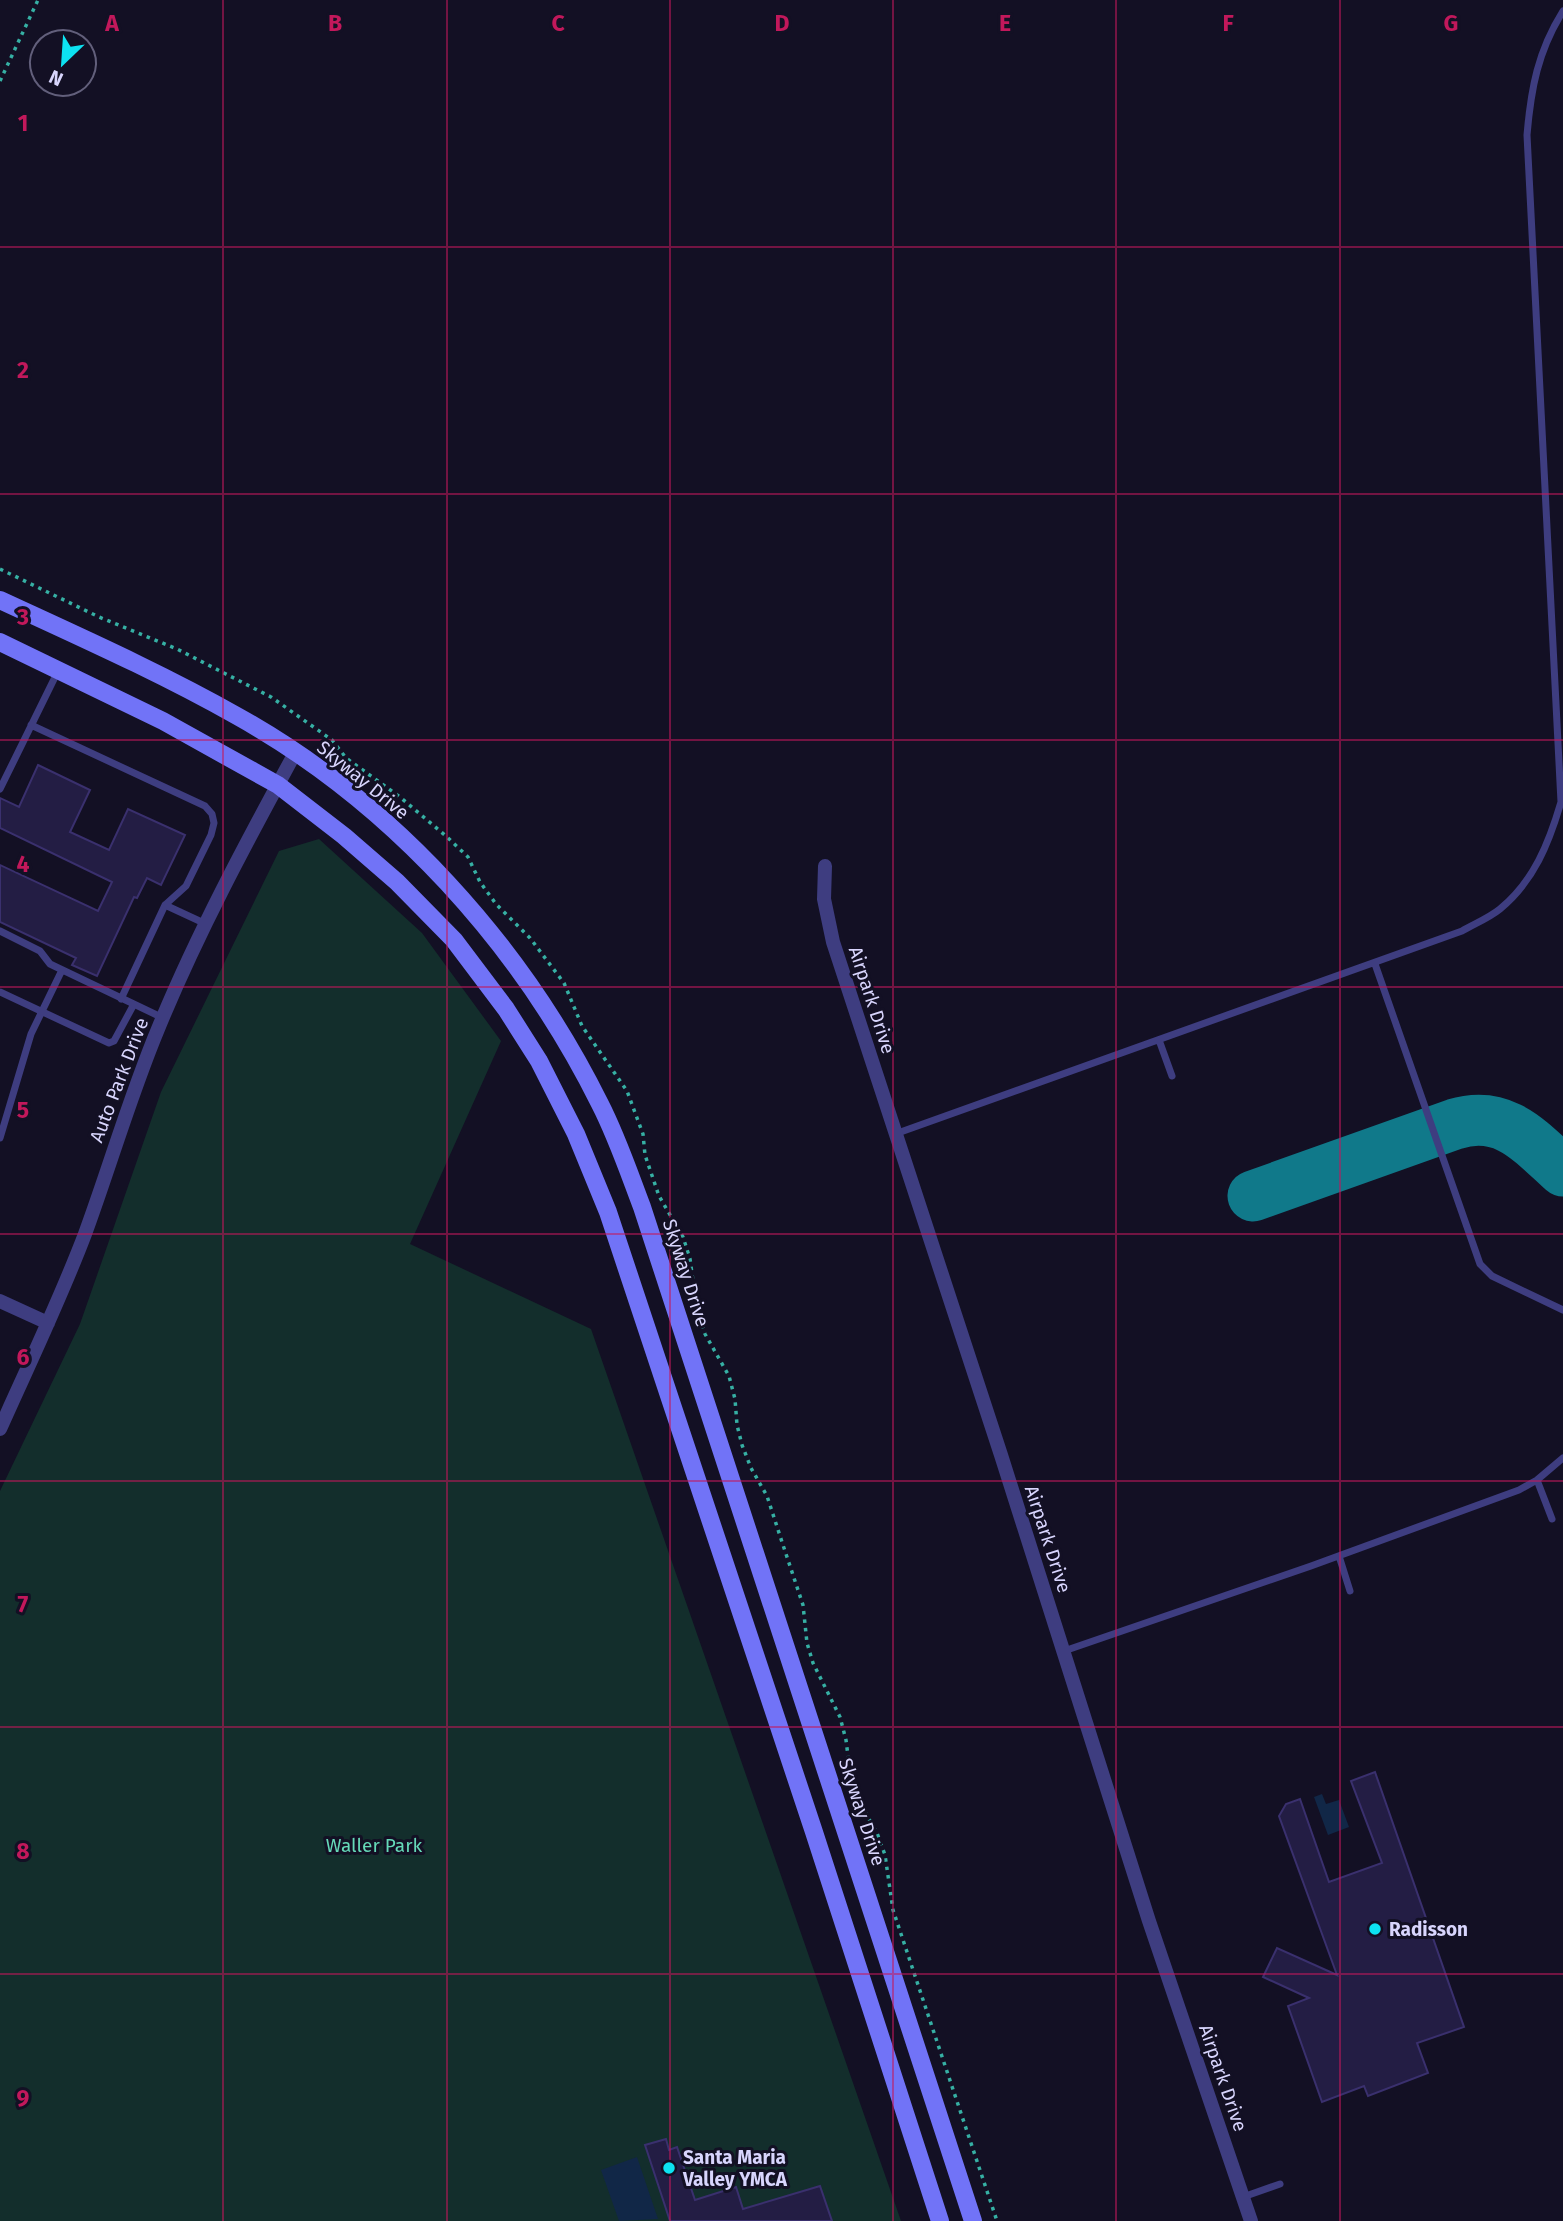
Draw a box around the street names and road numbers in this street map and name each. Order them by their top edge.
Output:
street label: Skyway Drive [312,736,414,824]
street label: Airpark Drive [844,943,900,1057]
street label: Auto Park Drive [85,1014,153,1146]
street label: Skyway Drive [658,1216,714,1330]
street label: Airpark Drive [1020,1482,1076,1596]
street label: Skyway Drive [834,1755,890,1869]
street label: Airpark Drive [1194,2021,1252,2135]

